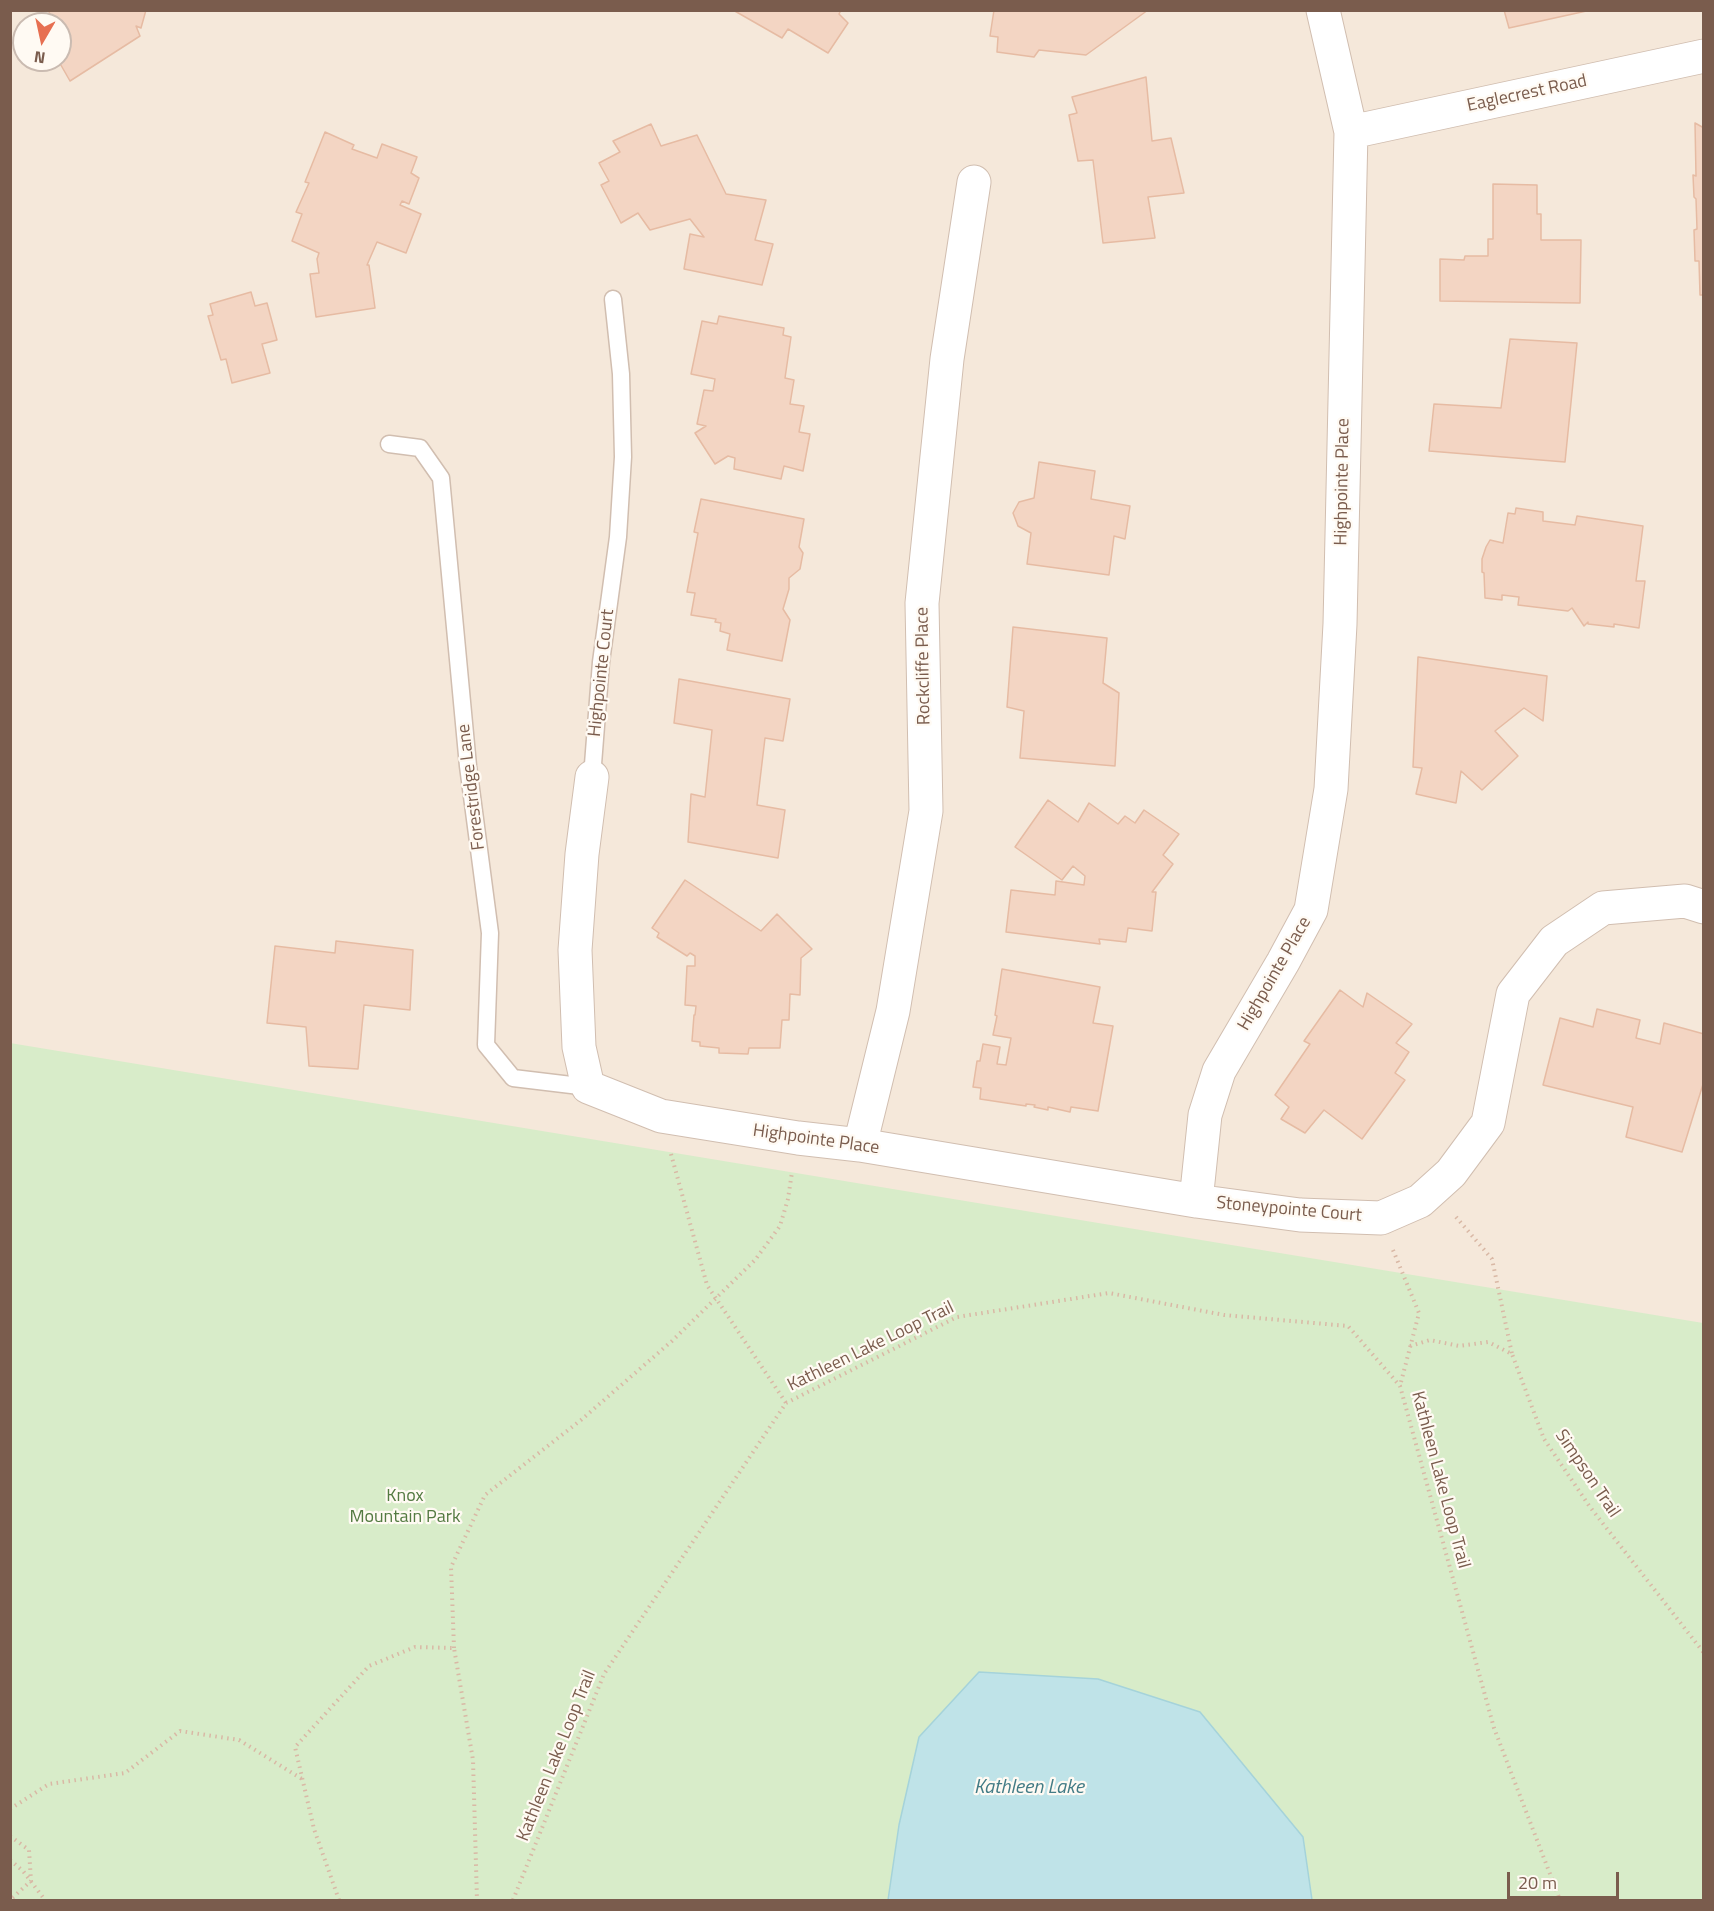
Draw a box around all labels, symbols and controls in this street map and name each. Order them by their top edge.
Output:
north arrow [12,12,72,72]
text: N [32,45,47,71]
street label: Eaglecrest Road [1465,71,1589,117]
street label: Highpointe Place [1331,418,1355,546]
street label: Rockcliffe Place [912,607,936,725]
street label: Highpointe Court [585,608,619,738]
street label: Forestridge Lane [454,723,490,851]
street label: Highpointe Place [1234,913,1316,1035]
street label: Highpointe Place [751,1120,881,1160]
street label: Stoneypointe Court [1215,1193,1363,1227]
street label: Kathleen Lake Loop Trail [784,1297,958,1397]
street label: Kathleen Lake Loop Trail [1406,1389,1474,1571]
street label: Simpson Trail [1550,1426,1624,1522]
park label: Knox Mountain Park [349,1486,461,1528]
street label: Kathleen Lake Loop Trail [513,1667,601,1845]
water label: Kathleen Lake [974,1776,1084,1800]
scale bar [1510,1860,1622,1898]
text: 20 m [1518,1869,1557,1896]

